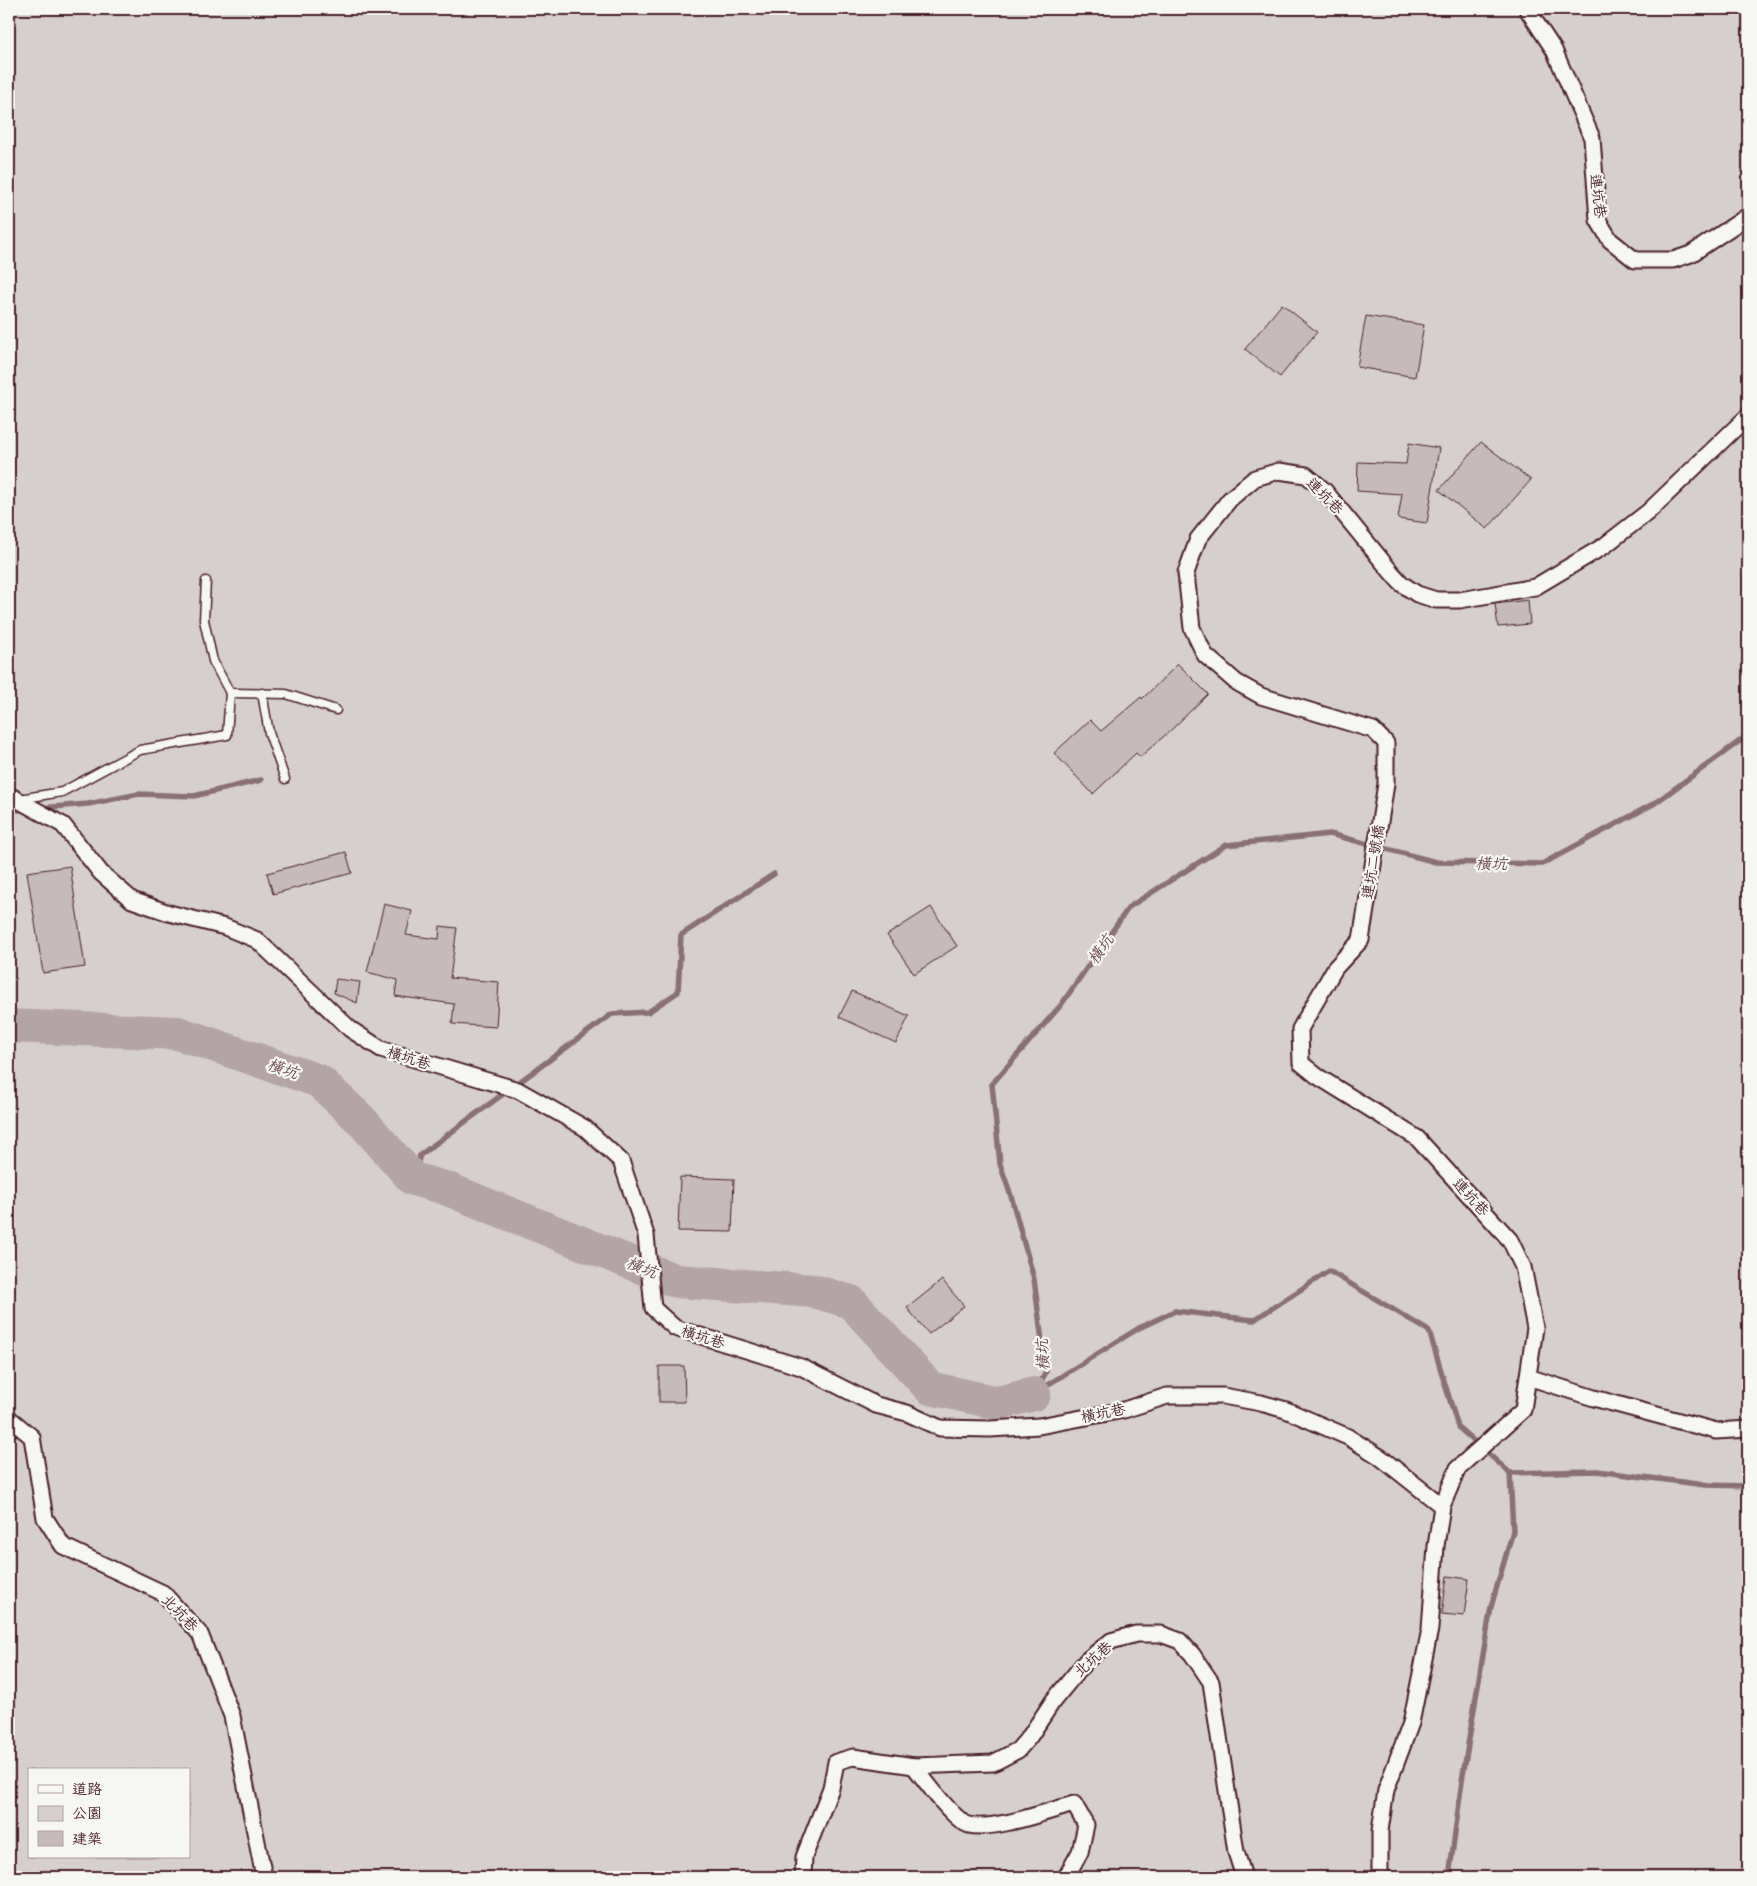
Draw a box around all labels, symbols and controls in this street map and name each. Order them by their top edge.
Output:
street label: 連坑巷 [1585,172,1611,220]
street label: 連坑巷 [1302,473,1348,519]
street label: 連坑二號橋 [1357,823,1389,901]
water label: 橫坑 [1475,853,1509,874]
water label: 橫坑 [1083,929,1119,968]
street label: 橫坑巷 [385,1042,433,1074]
water label: 橫坑 [264,1053,303,1084]
street label: 連坑巷 [1448,1174,1494,1220]
water label: 橫坑 [623,1252,662,1284]
street label: 橫坑巷 [679,1321,727,1353]
water label: 橫坑 [1031,1336,1054,1372]
street label: 橫坑巷 [1079,1399,1127,1427]
street label: 北坑巷 [157,1590,203,1636]
street label: 北坑巷 [1070,1637,1116,1681]
legend [28,1768,190,1858]
text: 道路 [72,1779,102,1799]
text: 公園 [72,1803,102,1823]
text: 建築 [72,1829,102,1849]

